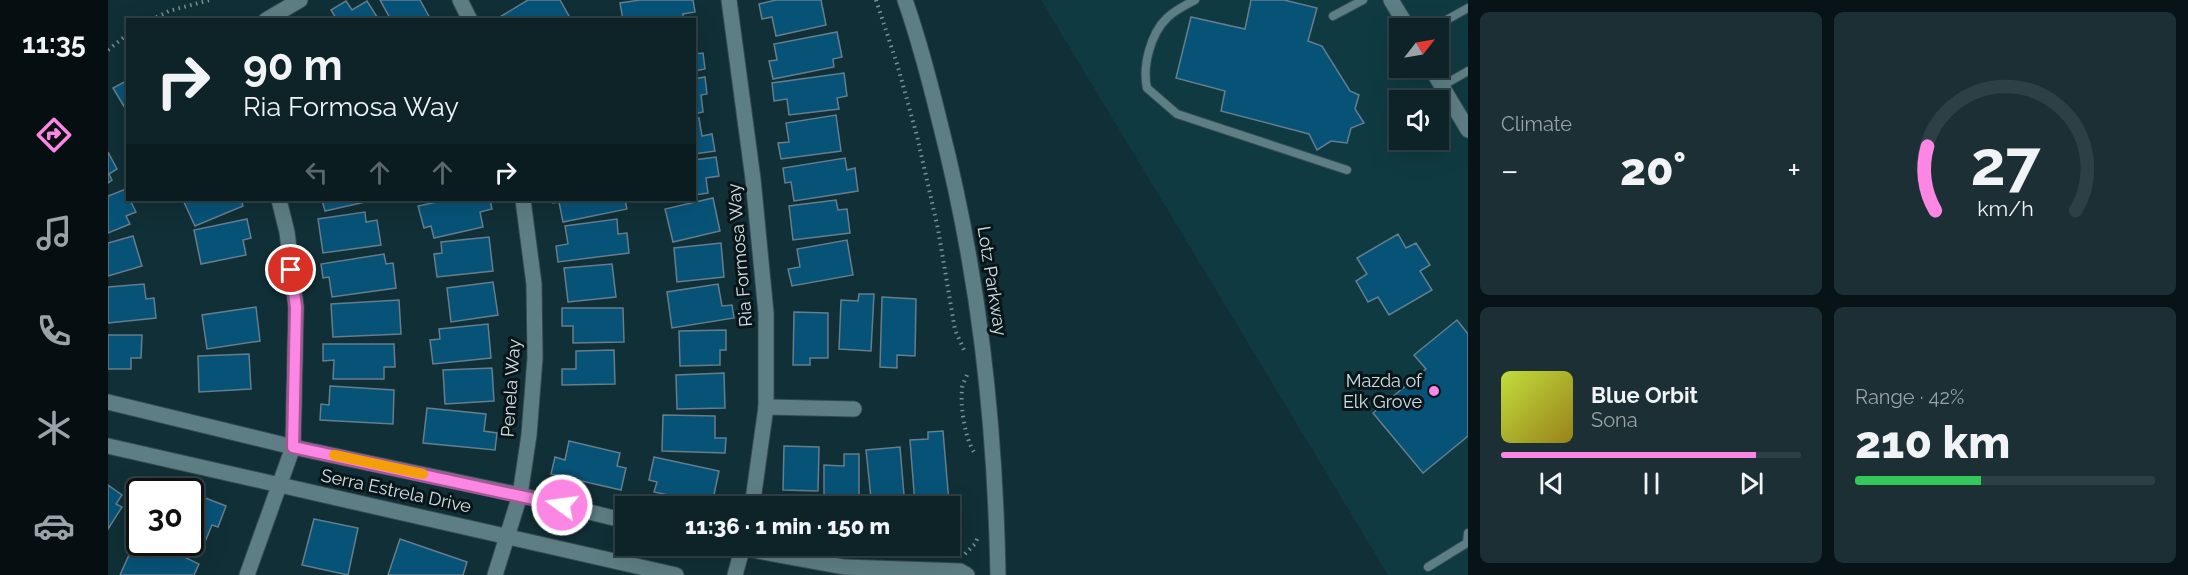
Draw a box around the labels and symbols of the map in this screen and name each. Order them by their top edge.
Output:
north arrow [1389,18,1449,78]
street label: Ria Formosa Way [723,182,756,328]
street label: Lotz Parkway [973,225,1012,338]
pin [265,244,316,295]
street label: Penela Way [497,338,524,438]
place label: Mazda of Elk Grove [1343,370,1423,412]
marker: Mazda of Elk Grove [1427,384,1441,398]
street label: Serra Estrela Drive [319,464,474,517]
position arrow [530,473,594,537]
speed limit sign: 30 [126,478,204,556]

